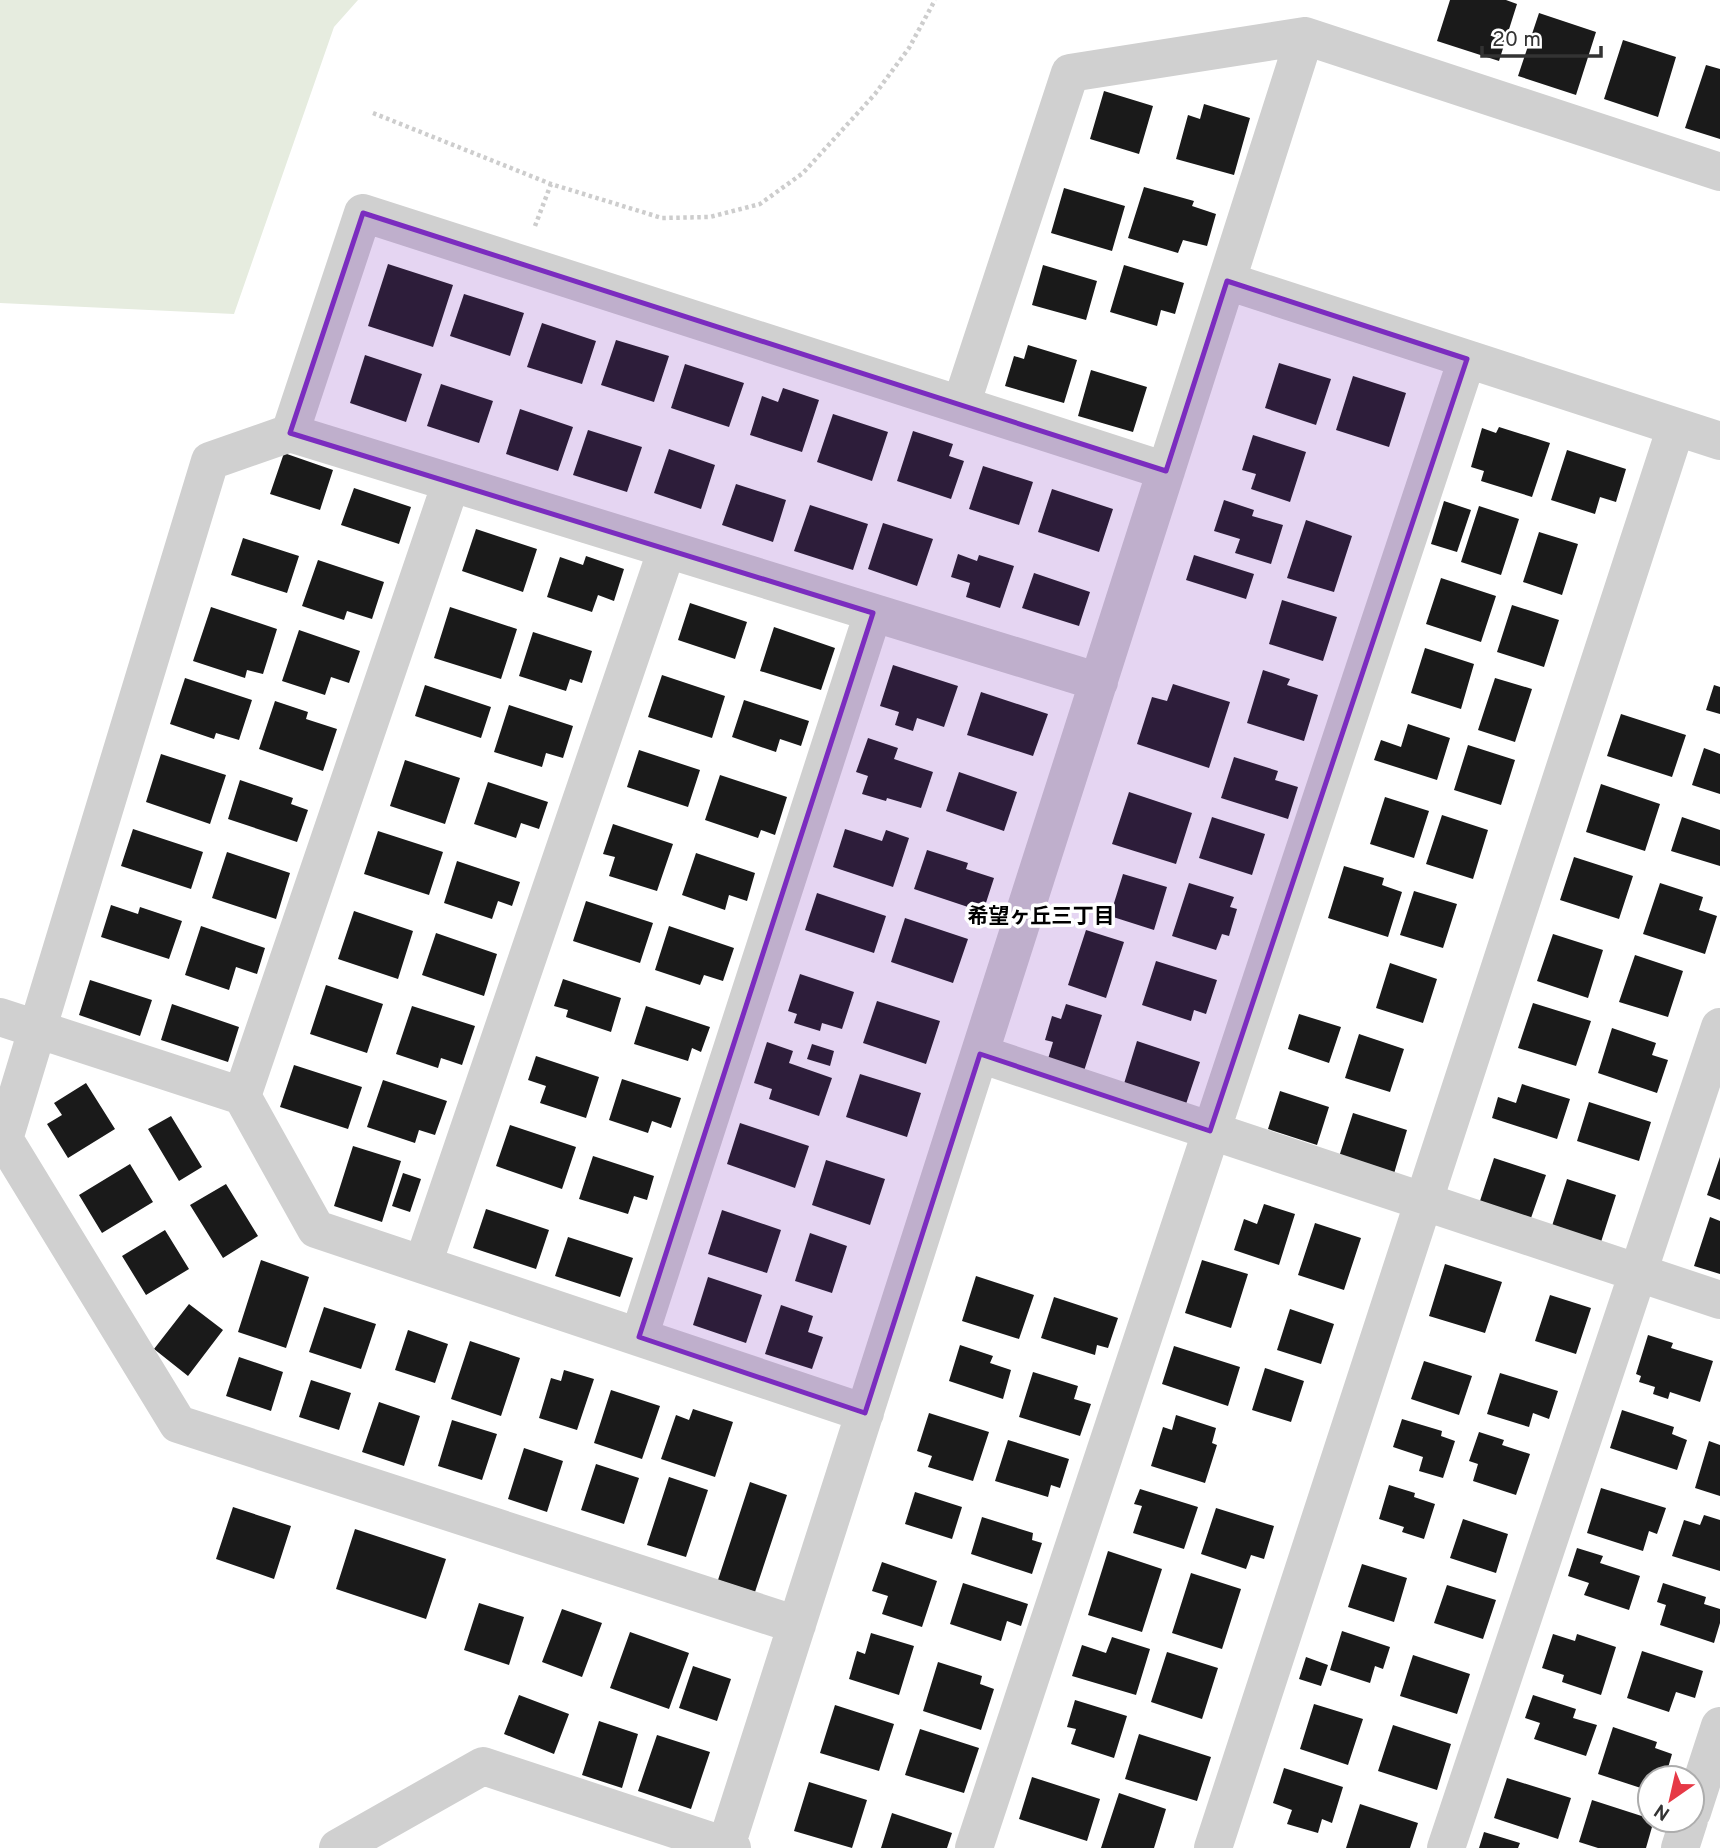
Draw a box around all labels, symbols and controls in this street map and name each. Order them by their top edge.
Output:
scale bar [1482,14,1601,58]
text: 20 m [1492,27,1541,54]
district label: 希望ヶ丘三丁目 [968,904,1115,931]
north arrow [1636,1764,1706,1834]
text: N [1650,1798,1675,1825]

